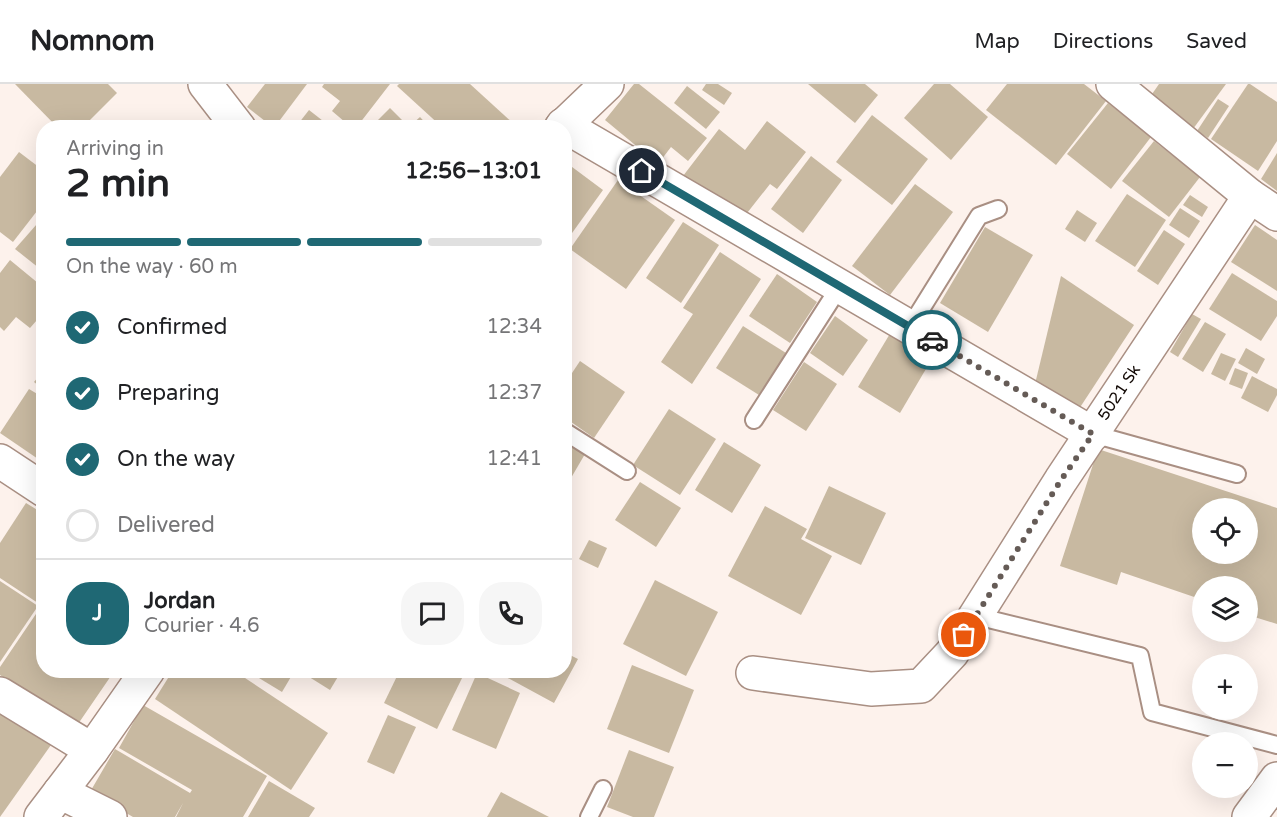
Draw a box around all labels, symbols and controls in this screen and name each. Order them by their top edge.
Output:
text: Nomnom [30,24,155,58]
text: Map [974,29,1020,54]
text: Directions [1053,29,1153,54]
text: Saved [1186,29,1247,54]
text: Arriving in [66,137,164,161]
pin [616,145,667,196]
icon: home [625,154,658,187]
text: 12:56–13:01 [405,158,542,184]
text: 2 min [66,160,170,207]
text: On the way · 60 m [66,255,238,279]
courier [902,310,962,370]
icon: check [66,311,99,344]
text: Confirmed [117,314,227,340]
text: 12:34 [487,315,542,339]
icon: car [916,324,949,357]
street label: 5021 Sk [1093,361,1145,424]
icon: check [66,377,99,410]
text: Preparing [117,380,220,406]
text: 12:37 [487,381,542,405]
icon: check [66,443,99,476]
text: On the way [117,446,235,472]
text: 12:41 [487,447,542,471]
map controls [1192,498,1258,798]
button: locate [1192,498,1258,564]
text: Delivered [117,512,215,538]
button: layers [1192,576,1258,642]
button: chat [401,582,464,645]
button: phone [479,582,542,645]
text: Jordan [144,588,215,614]
text: J [92,600,103,626]
pin [938,609,989,660]
text: Courier · 4.6 [144,614,259,638]
icon: bag [947,618,980,651]
button: + [1192,654,1258,720]
button: − [1192,732,1258,798]

